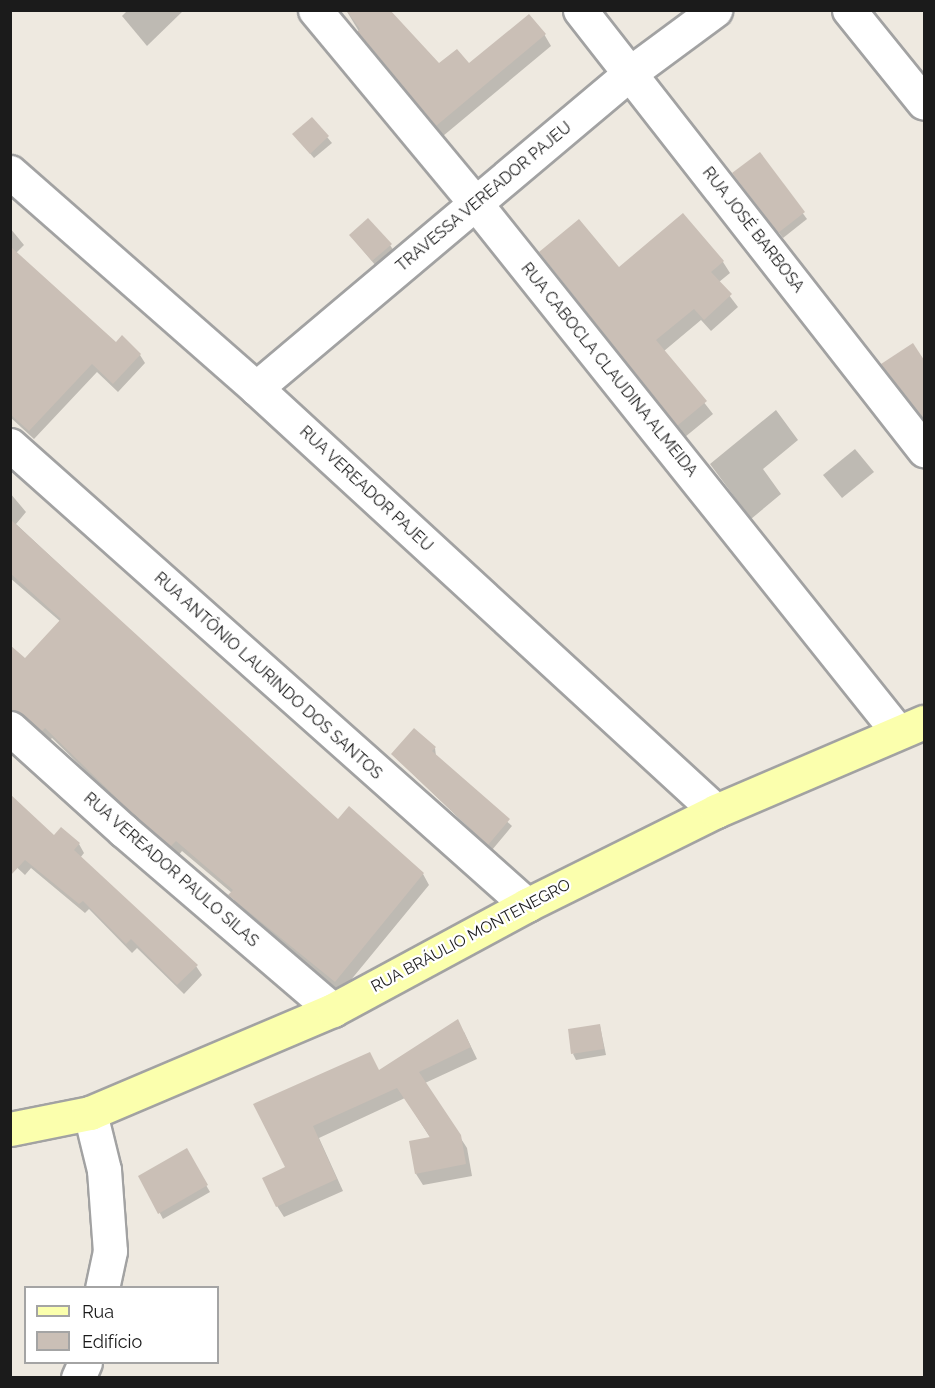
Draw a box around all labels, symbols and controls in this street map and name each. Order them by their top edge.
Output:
street label: TRAVESSA VEREADOR PAJEU [392,118,576,276]
street label: RUA JOSÉ BARBOSA [698,163,808,297]
street label: RUA CABOCLA CLAUDINA ALMEIDA [516,258,702,482]
street label: RUA VEREADOR PAJEU [295,422,437,556]
street label: RUA ANTÔNIO LAURINDO DOS SANTOS [150,568,386,784]
street label: RUA VEREADOR PAULO SILAS [79,788,263,952]
street label: RUA BRÁULIO MONTENEGRO [368,875,574,997]
legend [24,1286,219,1364]
text: Rua [82,1301,114,1322]
text: Edifício [82,1331,142,1352]

